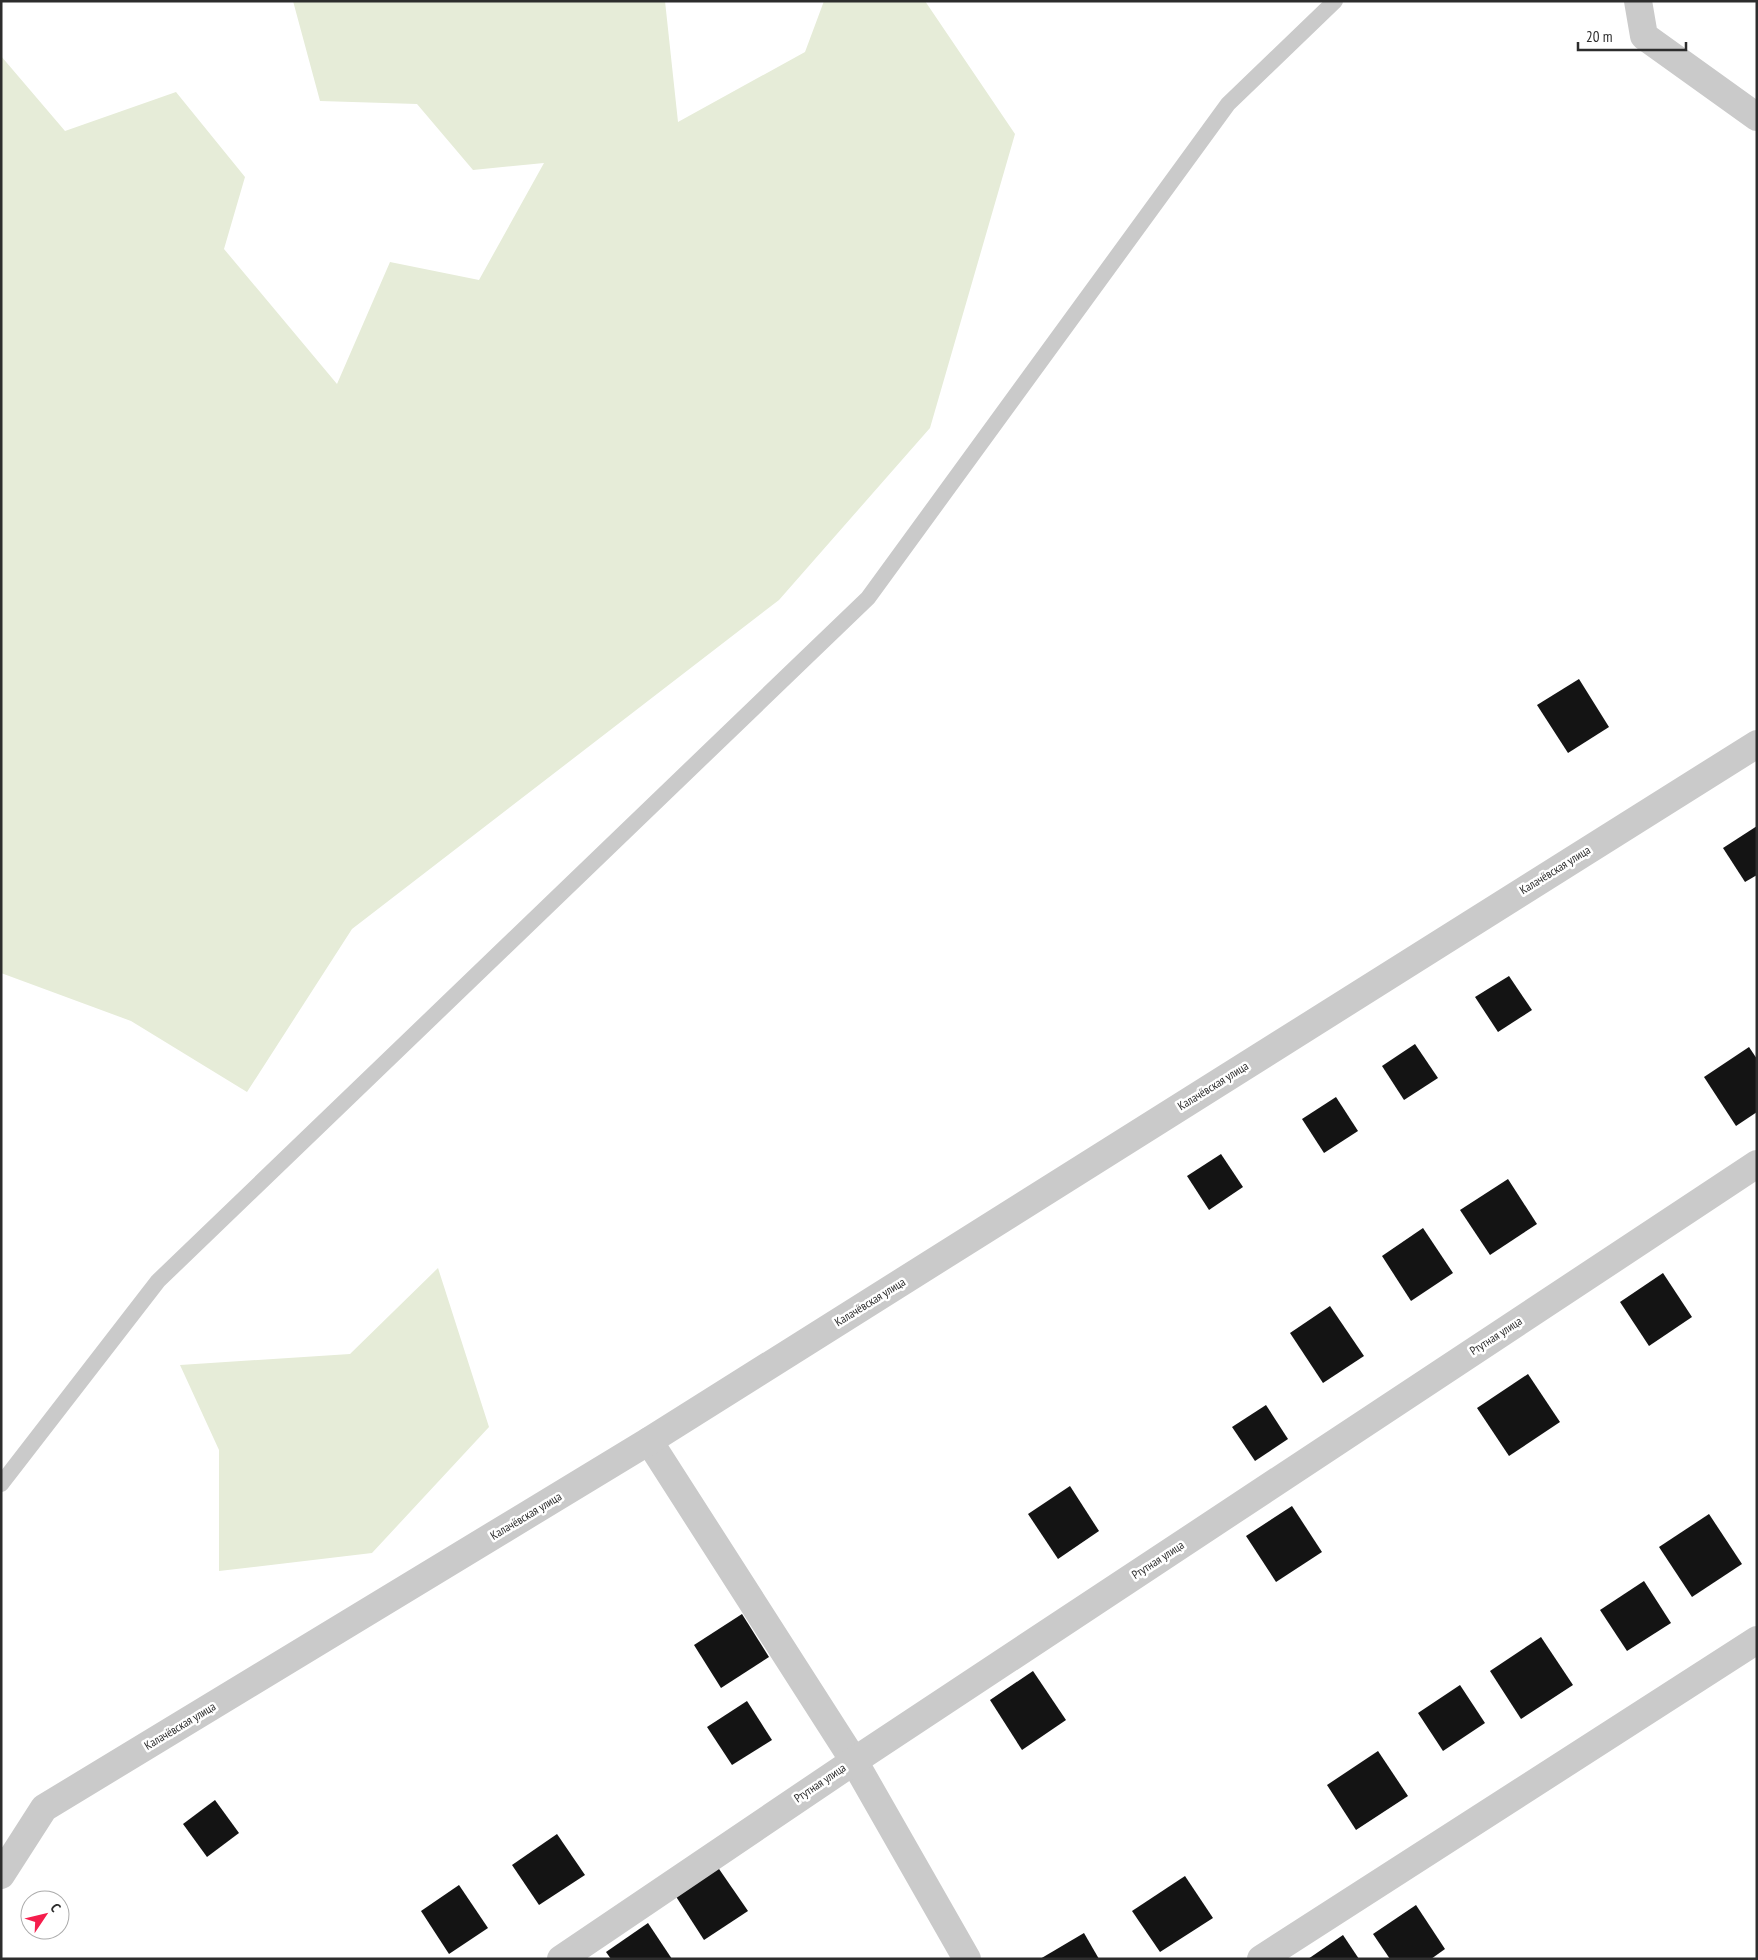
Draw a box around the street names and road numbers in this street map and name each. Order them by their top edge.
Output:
street label: Калачёвская улица [1517,842,1593,897]
street label: Калачёвская улица [1175,1058,1251,1113]
street label: Калачёвская улица [832,1274,908,1329]
street label: Ртутная улица [1467,1313,1525,1358]
street label: Калачёвская улица [487,1488,564,1543]
street label: Ртутная улица [1129,1537,1187,1582]
street label: Калачёвская улица [141,1698,218,1753]
street label: Ртутная улица [791,1760,849,1805]

